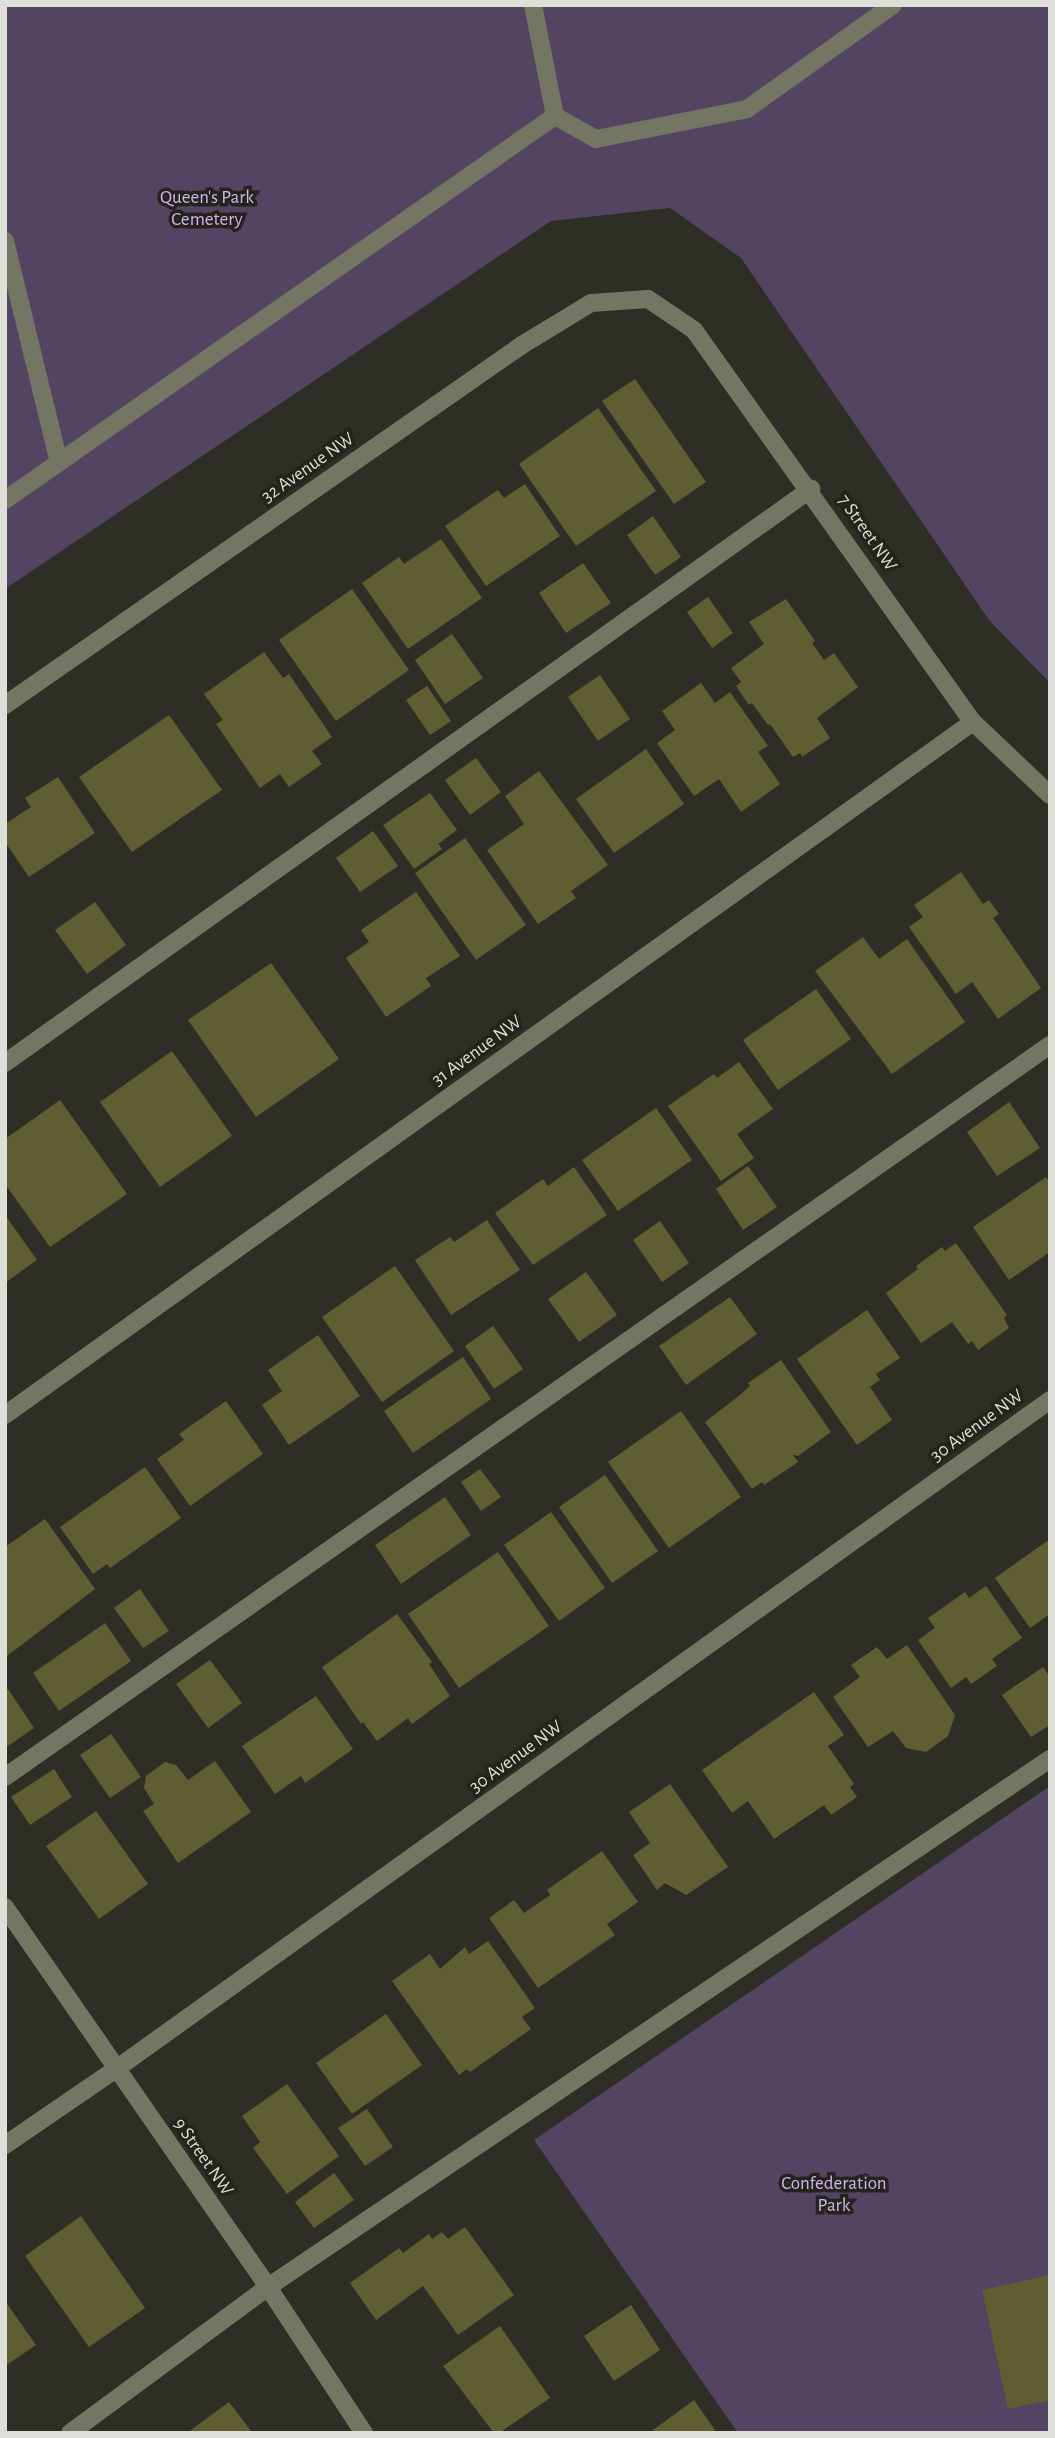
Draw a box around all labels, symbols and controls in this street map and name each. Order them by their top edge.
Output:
park label: Queen's Park Cemetery [160,187,254,231]
street label: 32 Avenue NW [257,428,359,508]
street label: 7 Street NW [832,490,902,576]
street label: 31 Avenue NW [428,1011,526,1091]
street label: 30 Avenue NW [926,1385,1028,1467]
street label: 30 Avenue NW [465,1716,567,1798]
street label: 9 Street NW [168,2114,238,2200]
park label: Confederation Park [781,2173,887,2217]

